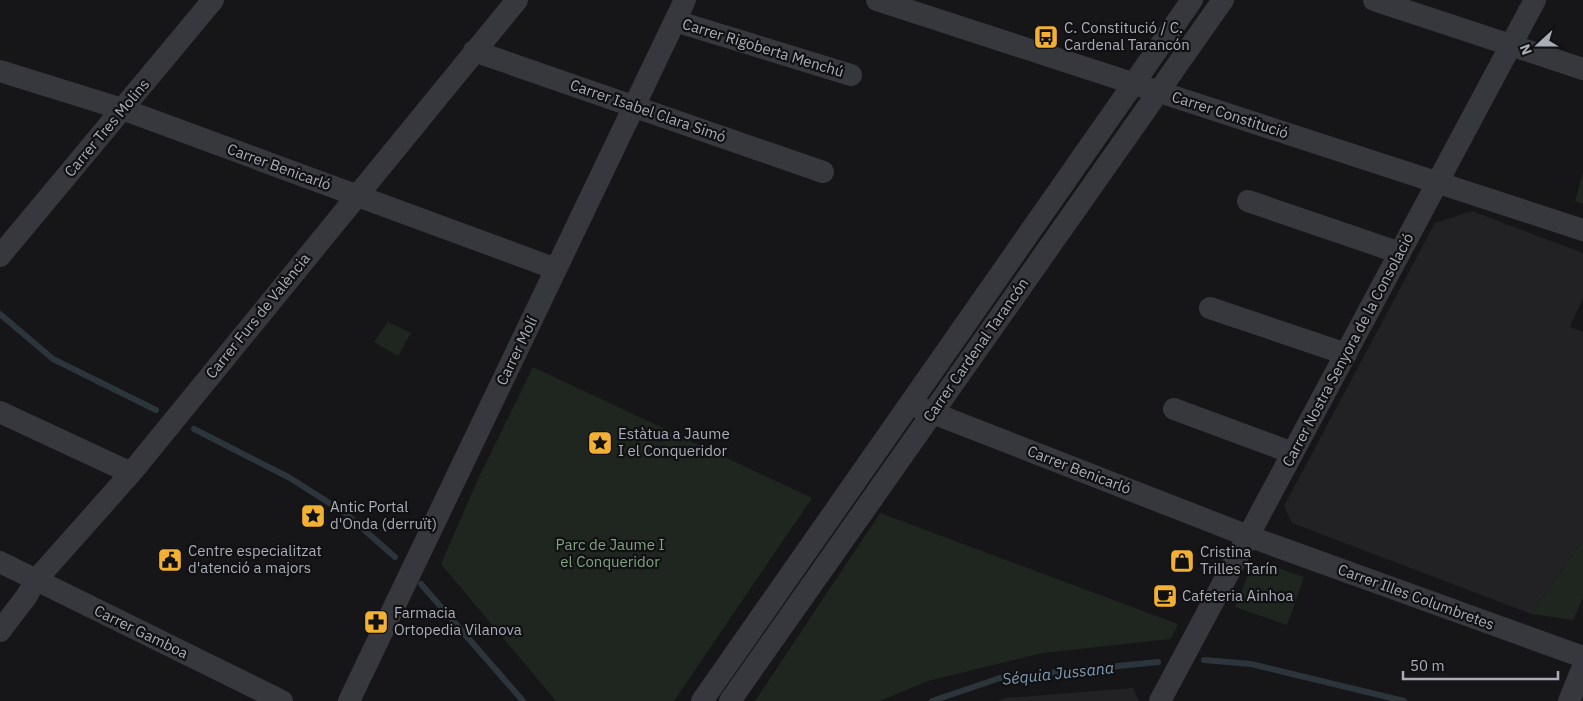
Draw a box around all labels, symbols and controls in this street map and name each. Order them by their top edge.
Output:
street label: Carrer Rigoberta Menchú [680,14,846,81]
place label: C. Constitució / C. Cardenal Tarancón [1064,18,1190,54]
north arrow [1513,20,1563,70]
bus stop icon: C. Constitució / C. Cardenal Tarancón [1033,24,1059,50]
text: N [1516,42,1536,58]
street label: Carrer Tres Molins [60,75,153,181]
street label: Carrer Isabel Clara Simó [568,75,729,146]
street label: Carrer Constitució [1169,87,1291,142]
street label: Carrer Benicarló [225,139,334,194]
street label: Carrer Nostra Senyora de la Consolació [1278,230,1417,470]
street label: Carrer Furs de València [201,249,314,382]
street label: Carrer Cardenal Tarancón [919,274,1032,425]
street label: Carrer Molí [492,313,541,388]
place label: Estàtua a Jaume I el Conqueridor [618,424,730,460]
place icon: Estàtua a Jaume I el Conqueridor [587,430,613,456]
street label: Carrer Benicarló [1025,441,1134,498]
place label: Antic Portal d'Onda (derruït) [330,497,437,533]
place icon: Antic Portal d'Onda (derruït) [300,503,326,529]
park label: Parc de Jaume I el Conqueridor [556,535,665,571]
place label: Centre especialitzat d'atenció a majors [188,541,322,577]
place label: Cristina Trilles Tarín [1200,542,1278,578]
public building icon: Centre especialitzat d'atenció a majors [157,547,183,573]
shop icon: Cristina Trilles Tarín [1169,548,1195,574]
street label: Carrer Illes Columbretes [1335,559,1497,634]
cafe icon: Cafeteria Ainhoa [1152,583,1178,609]
place label: Cafeteria Ainhoa [1182,586,1293,605]
street label: Carrer Gamboa [91,601,191,662]
place label: Farmacia Ortopedia Vilanova [394,603,522,639]
pharmacy icon: Farmacia Ortopedia Vilanova [363,609,389,635]
scale bar [1403,648,1558,680]
text: 50 m [1410,656,1445,675]
water label: Séquia Jussana [1001,657,1115,689]

